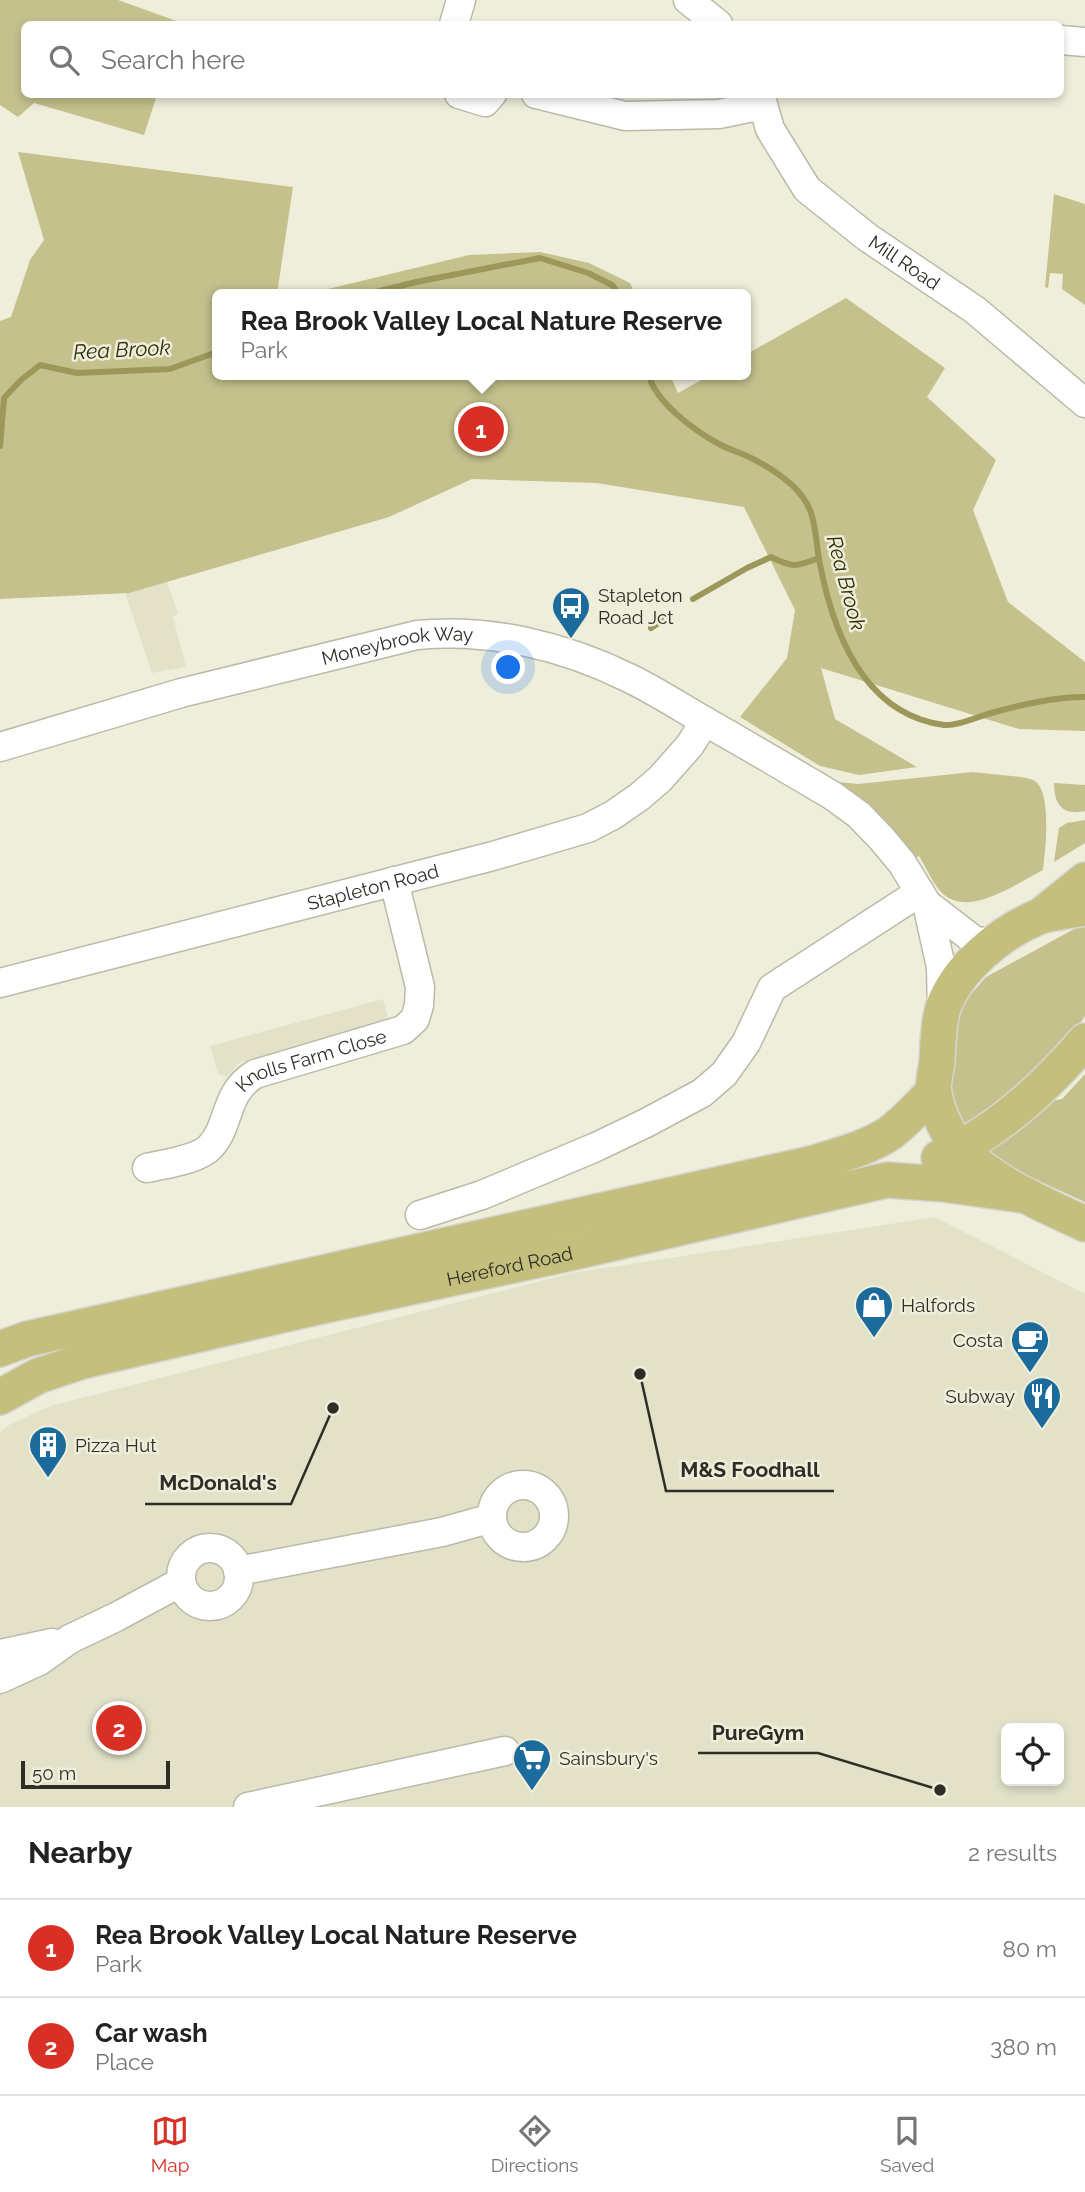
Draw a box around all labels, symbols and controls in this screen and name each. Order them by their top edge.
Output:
search box [21,21,1064,98]
icon: search [45,41,83,79]
text: Search here [101,45,245,75]
street label: Mill Road [865,231,944,294]
popup [212,289,751,380]
text: Rea Brook Valley Local Nature Reserve [241,306,722,336]
water label: Rea Brook [73,334,171,365]
text: Park [241,336,288,363]
pin: 1 [458,403,504,455]
water label: Rea Brook [822,532,871,633]
place label: Stapleton Road Jct [598,584,683,628]
bus stop icon: Stapleton Road Jct [550,585,592,640]
street label: Moneybrook Way [319,622,474,669]
your location [491,650,525,684]
street label: Stapleton Road [305,859,441,914]
street label: Knolls Farm Close [231,1025,389,1096]
street label: Hereford Road [445,1242,575,1290]
shop icon: Halfords [853,1284,895,1339]
place label: Halfords [901,1294,975,1316]
cafe icon: Costa [1009,1319,1051,1374]
place label: Costa [953,1329,1003,1351]
restaurant icon: Subway [1021,1375,1063,1430]
place label: Subway [945,1385,1015,1407]
building icon: Pizza Hut [27,1424,69,1479]
place label: Pizza Hut [75,1434,157,1456]
callout: M&S Foodhall [666,1449,834,1491]
text: M&S Foodhall [680,1457,820,1482]
callout: McDonald's [145,1462,291,1504]
text: McDonald's [159,1470,277,1495]
pin: 2 [96,1702,142,1754]
callout: PureGym [698,1711,818,1753]
text: PureGym [712,1720,804,1745]
map controls [1001,1723,1064,1786]
button: locate [1001,1723,1064,1786]
supermarket icon: Sainsbury's [511,1737,553,1792]
place label: Sainsbury's [559,1747,658,1769]
scale bar [21,1758,170,1790]
text: 50 m [32,1762,76,1784]
text: Nearby [28,1835,132,1870]
text: 2 results [968,1839,1057,1866]
text: Rea Brook Valley Local Nature Reserve [95,1920,577,1950]
text: 1 [45,1935,57,1962]
text: 80 m [1002,1935,1057,1962]
text: Park [95,1950,142,1977]
text: Car wash [95,2018,208,2048]
text: 2 [45,2033,57,2060]
text: 380 m [990,2033,1057,2060]
text: Place [95,2048,154,2075]
tab: Map [151,2112,189,2176]
tab: Directions [491,2112,579,2176]
tab: Saved [880,2112,934,2176]

